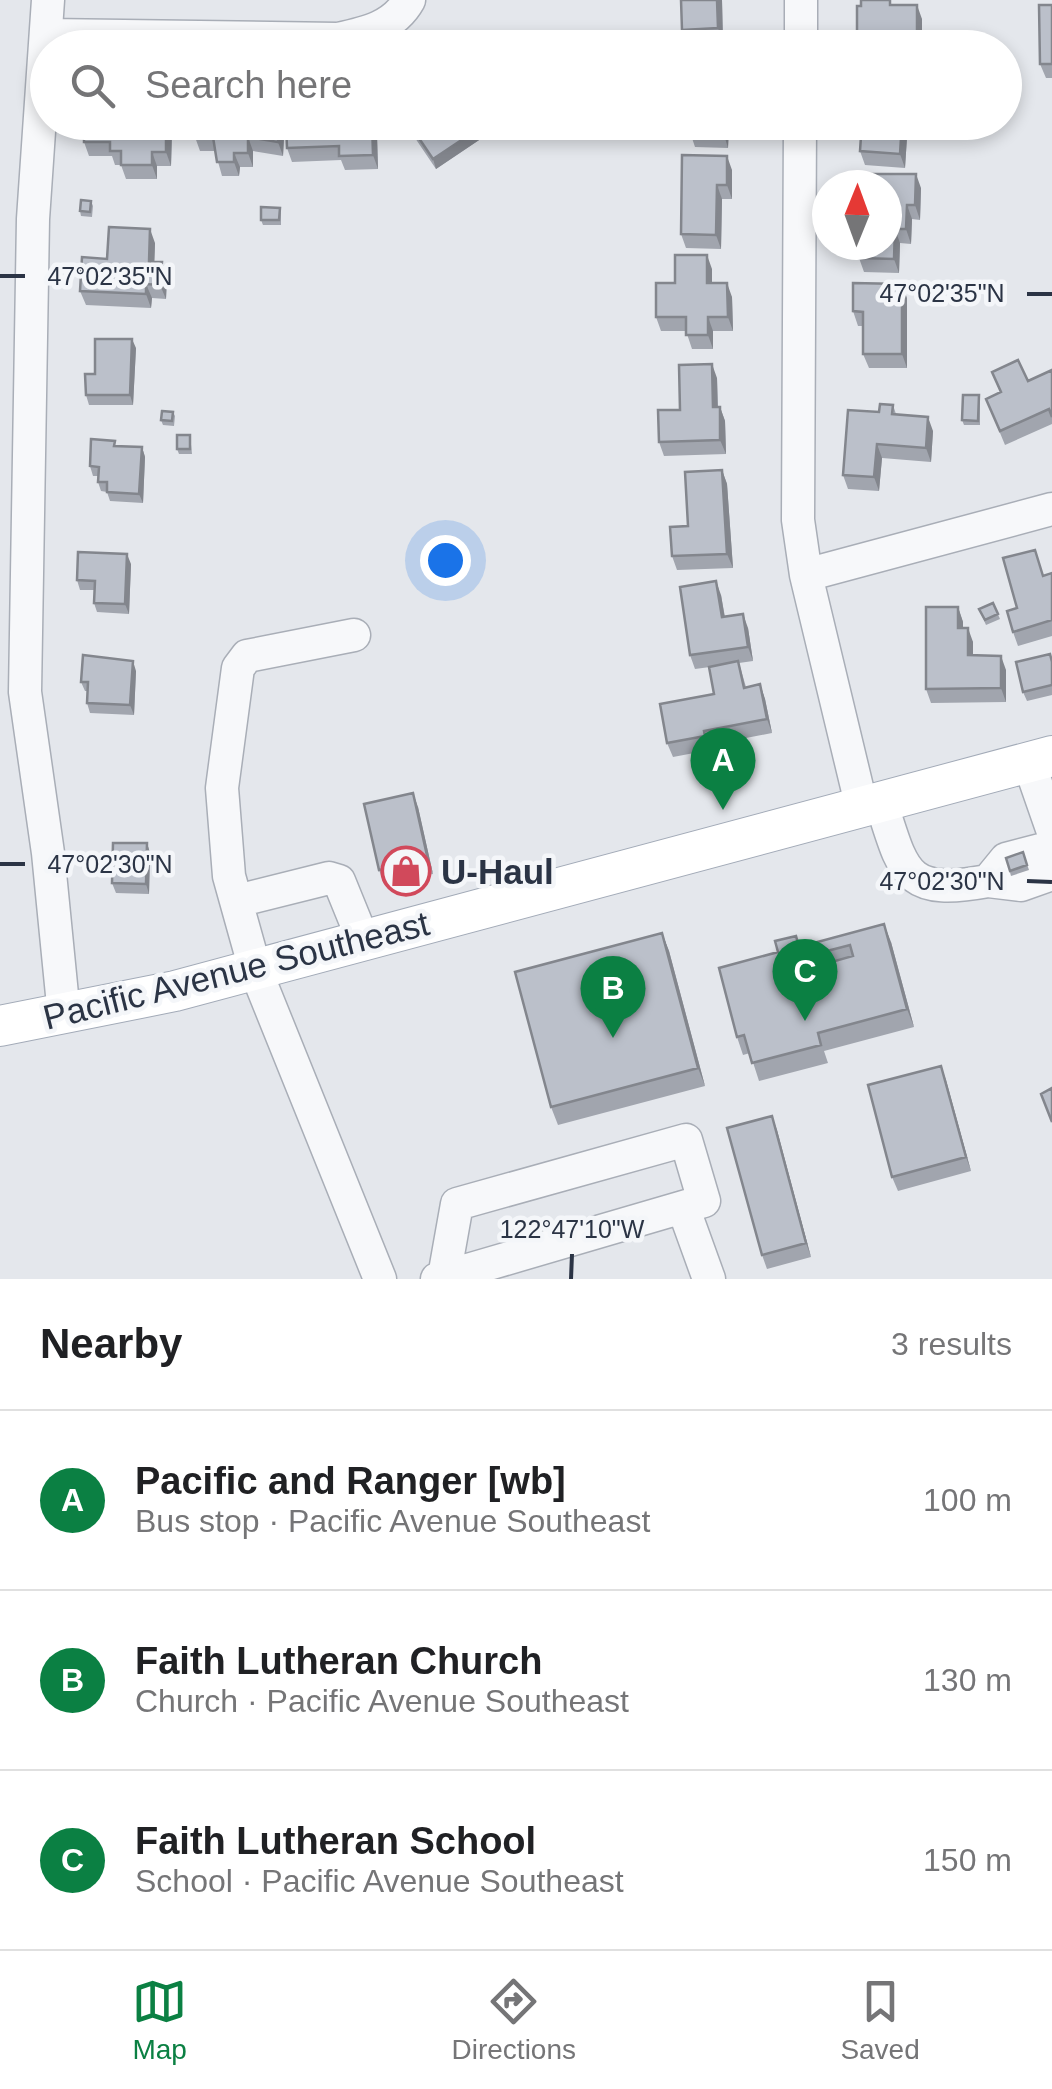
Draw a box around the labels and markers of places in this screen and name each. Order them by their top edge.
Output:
pin: A [690,728,756,810]
shop icon: U-Haul [380,845,432,897]
place label: U-Haul [441,852,554,891]
pin: C [772,938,838,1021]
pin: B [580,956,646,1038]

